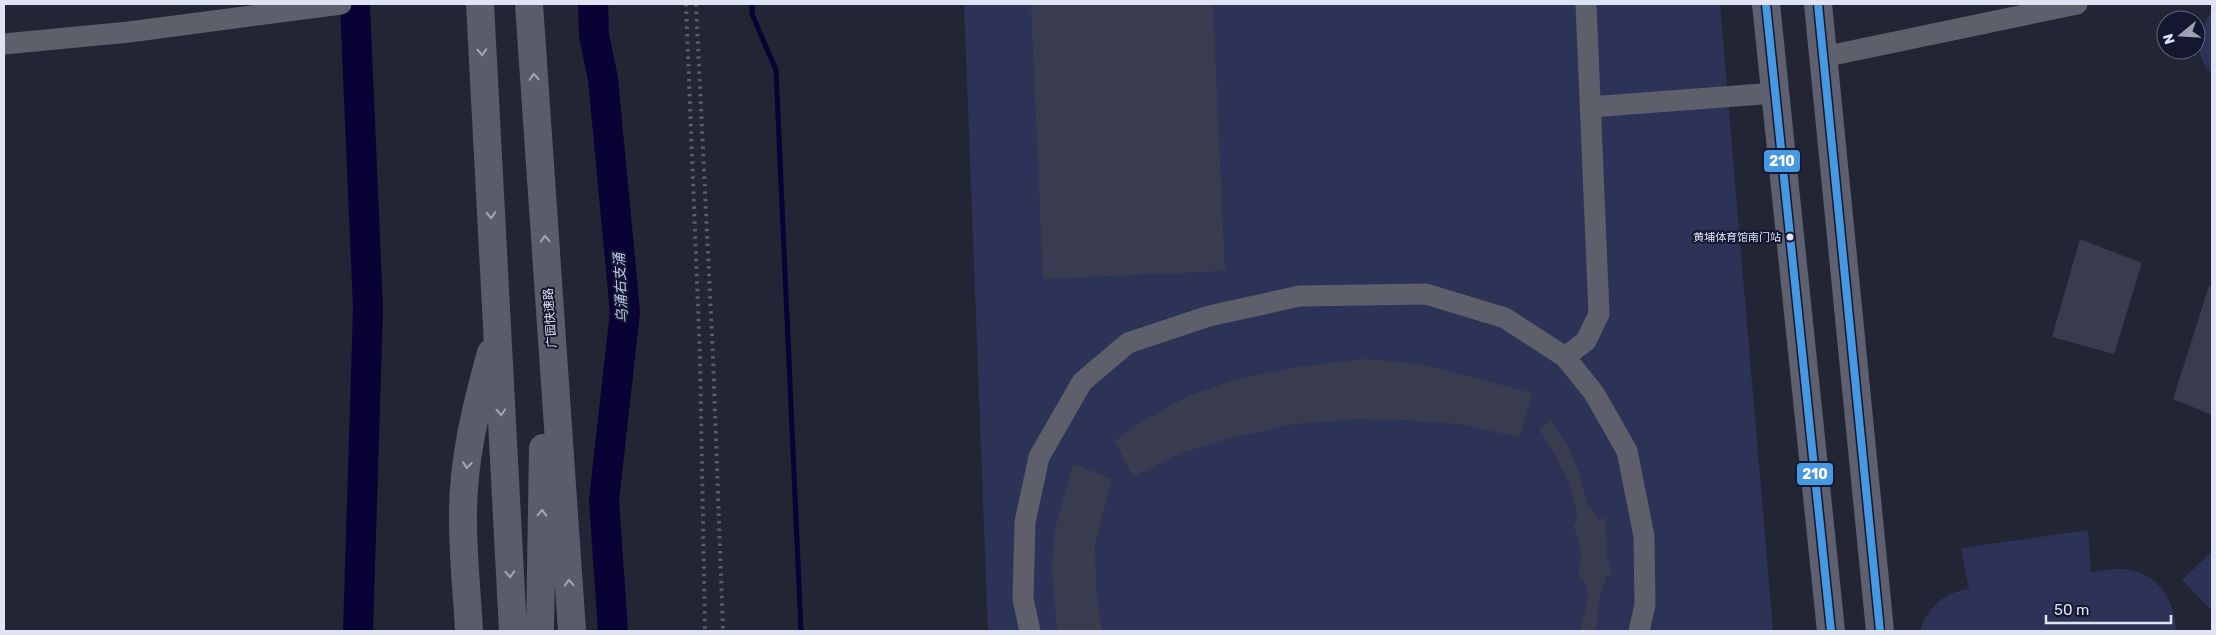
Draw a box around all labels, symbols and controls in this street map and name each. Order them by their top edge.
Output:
north arrow [2156,10,2206,60]
text: N [2159,31,2179,46]
one-way arrow [477,49,488,57]
one-way arrow [529,73,540,81]
line badge: 210 [1763,149,1801,173]
text: 210 [1769,153,1795,170]
one-way arrow [485,211,496,219]
place label: 黄埔体育馆南门站 [1693,231,1781,244]
marker: 黄埔体育馆南门站 [1785,232,1795,242]
one-way arrow [539,235,550,243]
water label: 乌涌右支涌 [611,251,631,323]
street label: 广园快速路 [541,288,559,348]
one-way arrow [496,408,506,416]
one-way arrow [462,462,473,470]
line badge: 210 [1796,462,1834,486]
text: 210 [1802,466,1828,483]
one-way arrow [536,508,547,516]
one-way arrow [504,571,515,579]
one-way arrow [563,578,574,586]
scale bar [2046,592,2171,624]
text: 50 m [2054,601,2089,619]

